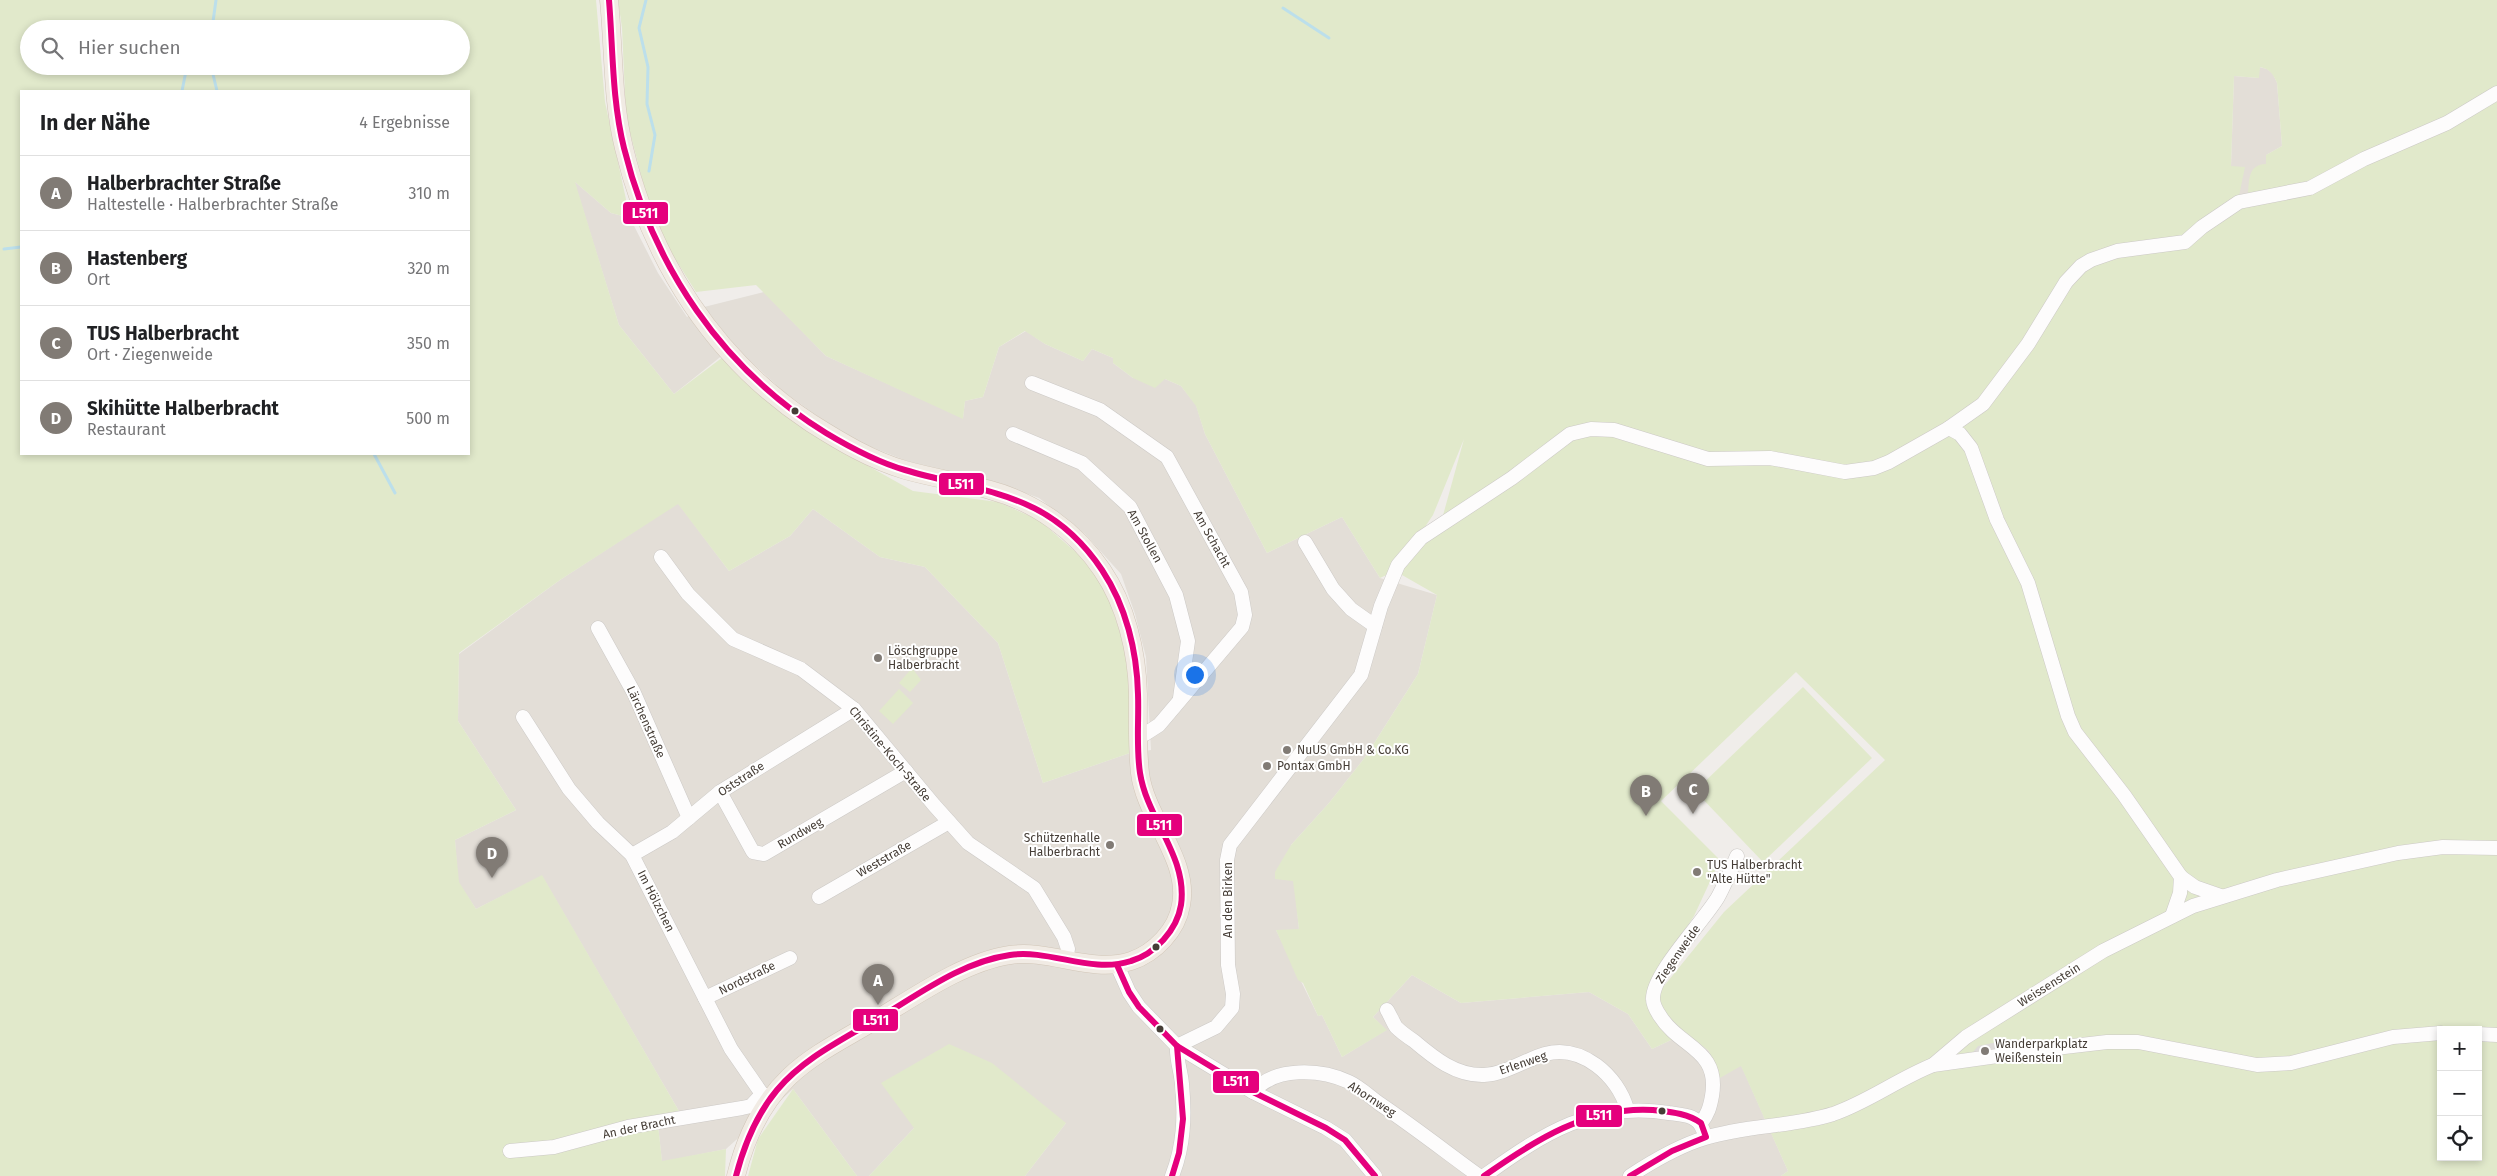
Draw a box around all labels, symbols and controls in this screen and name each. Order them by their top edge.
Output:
search box [20,20,470,75]
icon: search [38,34,66,62]
text: Hier suchen [78,36,181,59]
text: In der Nähe [40,110,150,136]
text: 4 Ergebnisse [359,113,450,132]
text: Halberbrachter Straße [87,172,281,195]
text: A [51,184,61,203]
text: 310 m [409,184,450,203]
text: Haltestelle · Halberbrachter Straße [87,195,339,214]
line badge: L511 [622,201,669,225]
text: L511 [632,205,658,222]
text: Hastenberg [87,247,187,270]
text: B [51,259,61,278]
text: 320 m [407,259,450,278]
text: Ort [87,270,110,289]
text: TUS Halberbracht [87,322,239,345]
text: C [51,334,61,353]
text: 350 m [407,334,450,353]
text: Ort · Ziegenweide [87,345,213,364]
text: Skihütte Halberbracht [87,397,279,420]
unlabelled marker [790,406,800,416]
text: D [51,409,61,428]
text: 500 m [406,409,450,428]
text: Restaurant [87,420,166,439]
line badge: L511 [938,472,985,496]
text: L511 [948,476,974,493]
street label: Am Stollen [1125,507,1165,565]
street label: Am Schacht [1191,508,1234,571]
place label: Löschgruppe Halberbracht [888,644,960,672]
marker: Löschgruppe Halberbracht [872,652,884,664]
your location [1182,662,1208,688]
street label: Lärchenstraße [624,684,668,760]
street label: Christine-Koch-Straße [846,704,934,804]
place label: NuUS GmbH & Co.KG [1297,743,1409,757]
marker: NuUS GmbH & Co.KG [1281,744,1293,756]
street label: Oststraße [715,759,767,799]
place label: Pontax GmbH [1277,759,1351,773]
marker: Pontax GmbH [1261,760,1273,772]
pin: C [1677,773,1709,814]
pin: B [1630,775,1662,816]
line badge: L511 [1136,813,1183,837]
street label: Rundweg [775,814,826,852]
text: L511 [1146,817,1172,834]
place label: Schützenhalle Halberbracht [1024,831,1101,859]
pin: D [476,837,508,878]
street label: Weststraße [854,838,914,880]
marker: Schützenhalle Halberbracht [1104,839,1116,851]
place label: TUS Halberbracht "Alte Hütte" [1707,858,1803,886]
street label: An den Birken [1221,862,1235,938]
marker: TUS Halberbracht "Alte Hütte" [1691,866,1703,878]
street label: Im Hölzchen [634,868,678,934]
street label: Ziegenweide [1653,922,1703,986]
unlabelled marker [1151,942,1161,952]
street label: Nordstraße [717,958,777,998]
street label: Weissenstein [2015,960,2083,1010]
pin: A [862,964,894,1005]
line badge: L511 [852,1008,899,1032]
text: L511 [863,1012,889,1029]
unlabelled marker [1155,1024,1165,1034]
map controls [2437,1026,2482,1161]
button: + [2437,1026,2482,1071]
place label: Wanderparkplatz Weißenstein [1995,1037,2087,1065]
marker: Wanderparkplatz Weißenstein [1979,1045,1991,1057]
street label: Erlenweg [1497,1048,1549,1078]
line badge: L511 [1212,1070,1260,1094]
button: − [2437,1071,2482,1116]
text: L511 [1223,1073,1249,1090]
street label: Ahornweg [1346,1078,1399,1120]
line badge: L511 [1575,1104,1623,1128]
unlabelled marker [1657,1106,1667,1116]
text: L511 [1586,1107,1612,1124]
street label: An der Bracht [601,1112,677,1142]
button: locate [2437,1116,2482,1161]

